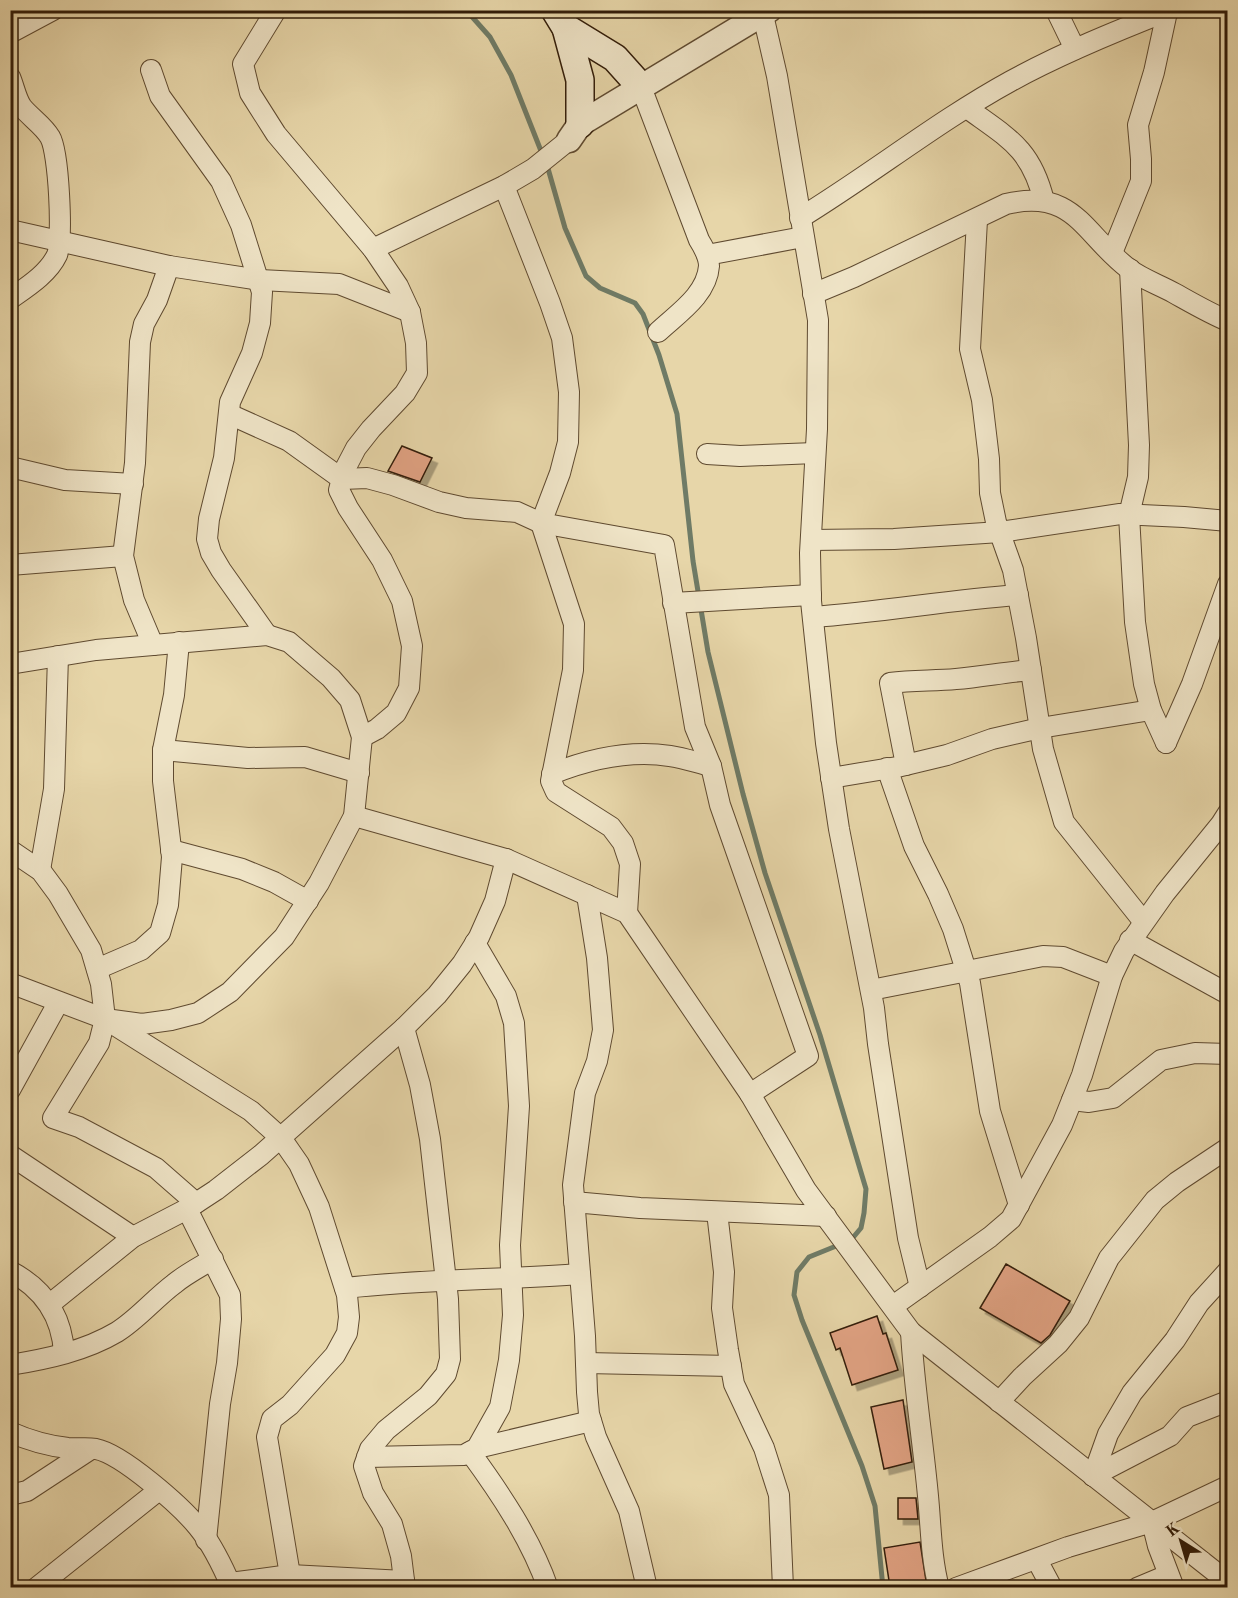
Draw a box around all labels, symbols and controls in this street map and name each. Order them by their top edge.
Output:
north arrow [1151,1511,1211,1571]
text: K [1163,1521,1183,1541]

